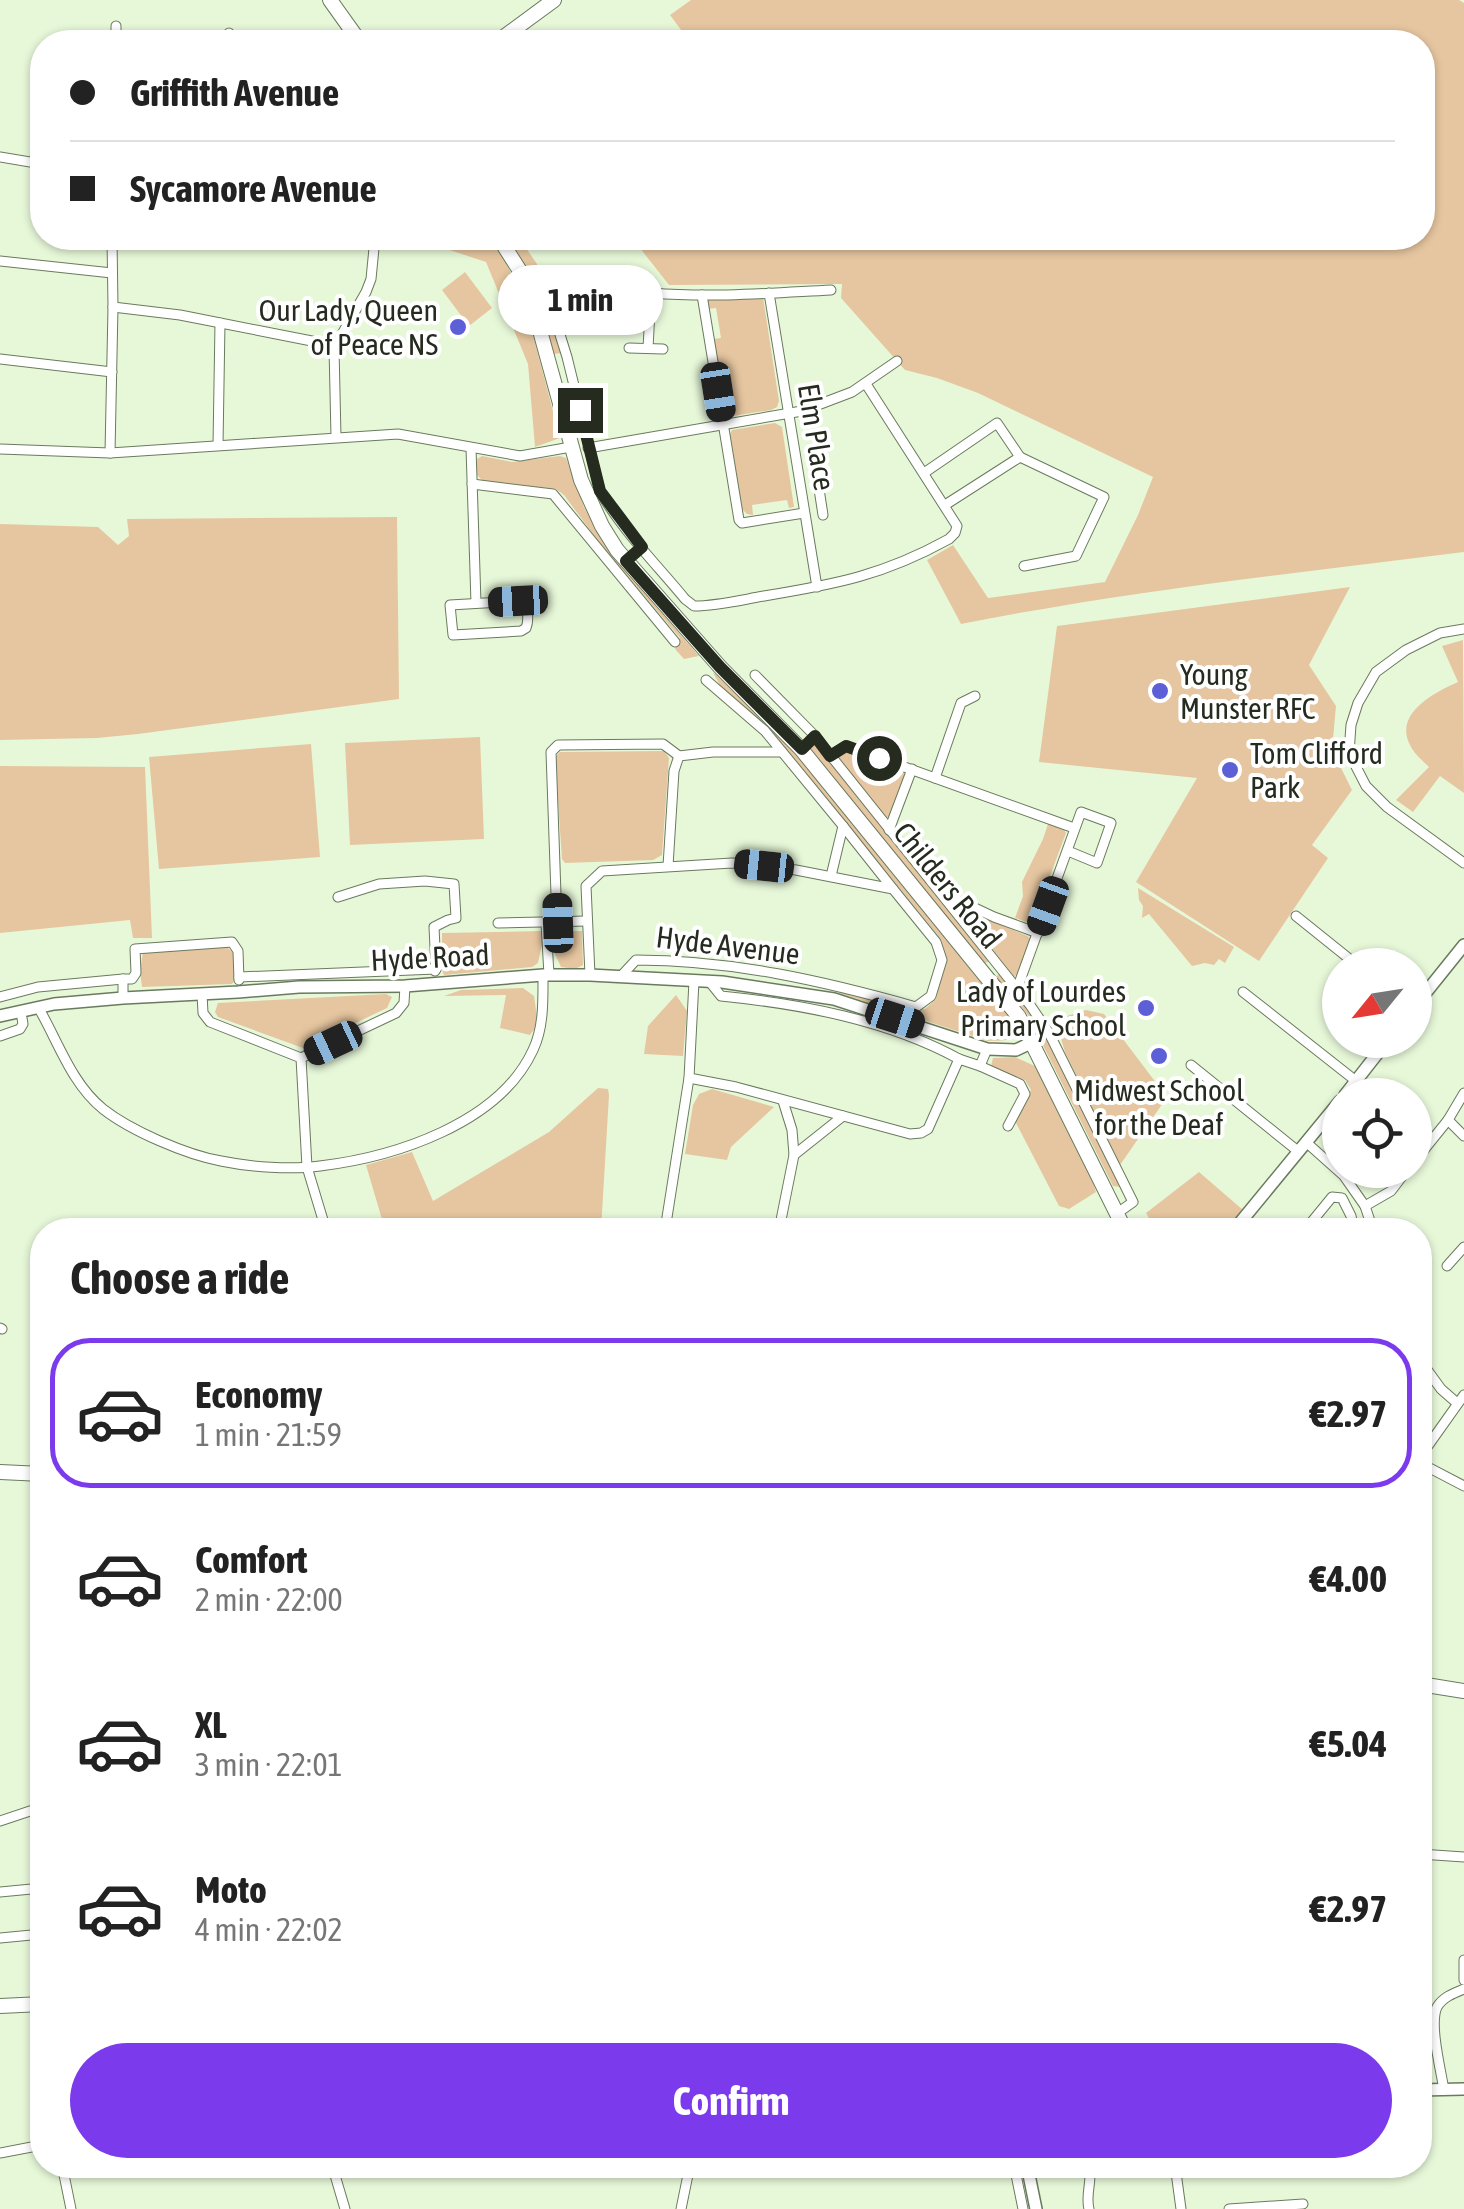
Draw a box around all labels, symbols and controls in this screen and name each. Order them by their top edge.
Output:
text: Griffith Avenue [130,71,339,114]
text: Sycamore Avenue [130,167,377,210]
callout: 1 min [498,265,662,335]
text: 1 min [548,281,613,318]
place label: Our Lady, Queen of Peace NS [259,293,438,361]
marker: Our Lady, Queen of Peace NS [447,316,469,338]
car [698,360,738,424]
street label: Elm Place [792,381,842,493]
route end [558,388,603,433]
car [487,584,549,618]
place label: Young Munster RFC [1180,657,1315,725]
marker: Young Munster RFC [1149,680,1171,702]
route start [857,736,902,781]
place label: Tom Clifford Park [1250,736,1383,804]
marker: Tom Clifford Park [1219,759,1241,781]
street label: Childers Road [887,816,1009,954]
car [733,848,795,884]
car [1024,873,1072,939]
car [542,892,574,954]
street label: Hyde Avenue [654,919,802,971]
street label: Hyde Road [370,937,490,977]
north arrow [1322,948,1432,1058]
map controls [1322,948,1432,1188]
place label: Lady of Lourdes Primary School [956,974,1126,1042]
car [862,994,928,1042]
marker: Lady of Lourdes Primary School [1135,997,1157,1019]
car [299,1017,367,1069]
marker: Midwest School for the Deaf [1148,1045,1170,1067]
place label: Midwest School for the Deaf [1074,1073,1244,1141]
button: locate [1322,1078,1432,1188]
text: Choose a ride [70,1252,289,1304]
icon: car [75,1368,165,1458]
text: Economy [195,1373,322,1416]
text: €2.97 [1310,1392,1387,1435]
text: 1 min · 21:59 [195,1416,342,1453]
icon: car [75,1533,165,1623]
text: Comfort [195,1538,307,1581]
text: €4.00 [1310,1557,1387,1600]
text: 2 min · 22:00 [195,1581,342,1618]
icon: car [75,1698,165,1788]
text: XL [195,1703,227,1746]
text: €5.04 [1310,1722,1387,1765]
text: 3 min · 22:01 [195,1746,342,1783]
icon: car [75,1863,165,1953]
text: Moto [195,1868,267,1911]
text: €2.97 [1310,1887,1387,1930]
text: 4 min · 22:02 [195,1911,342,1948]
button: Confirm [70,2043,1392,2158]

